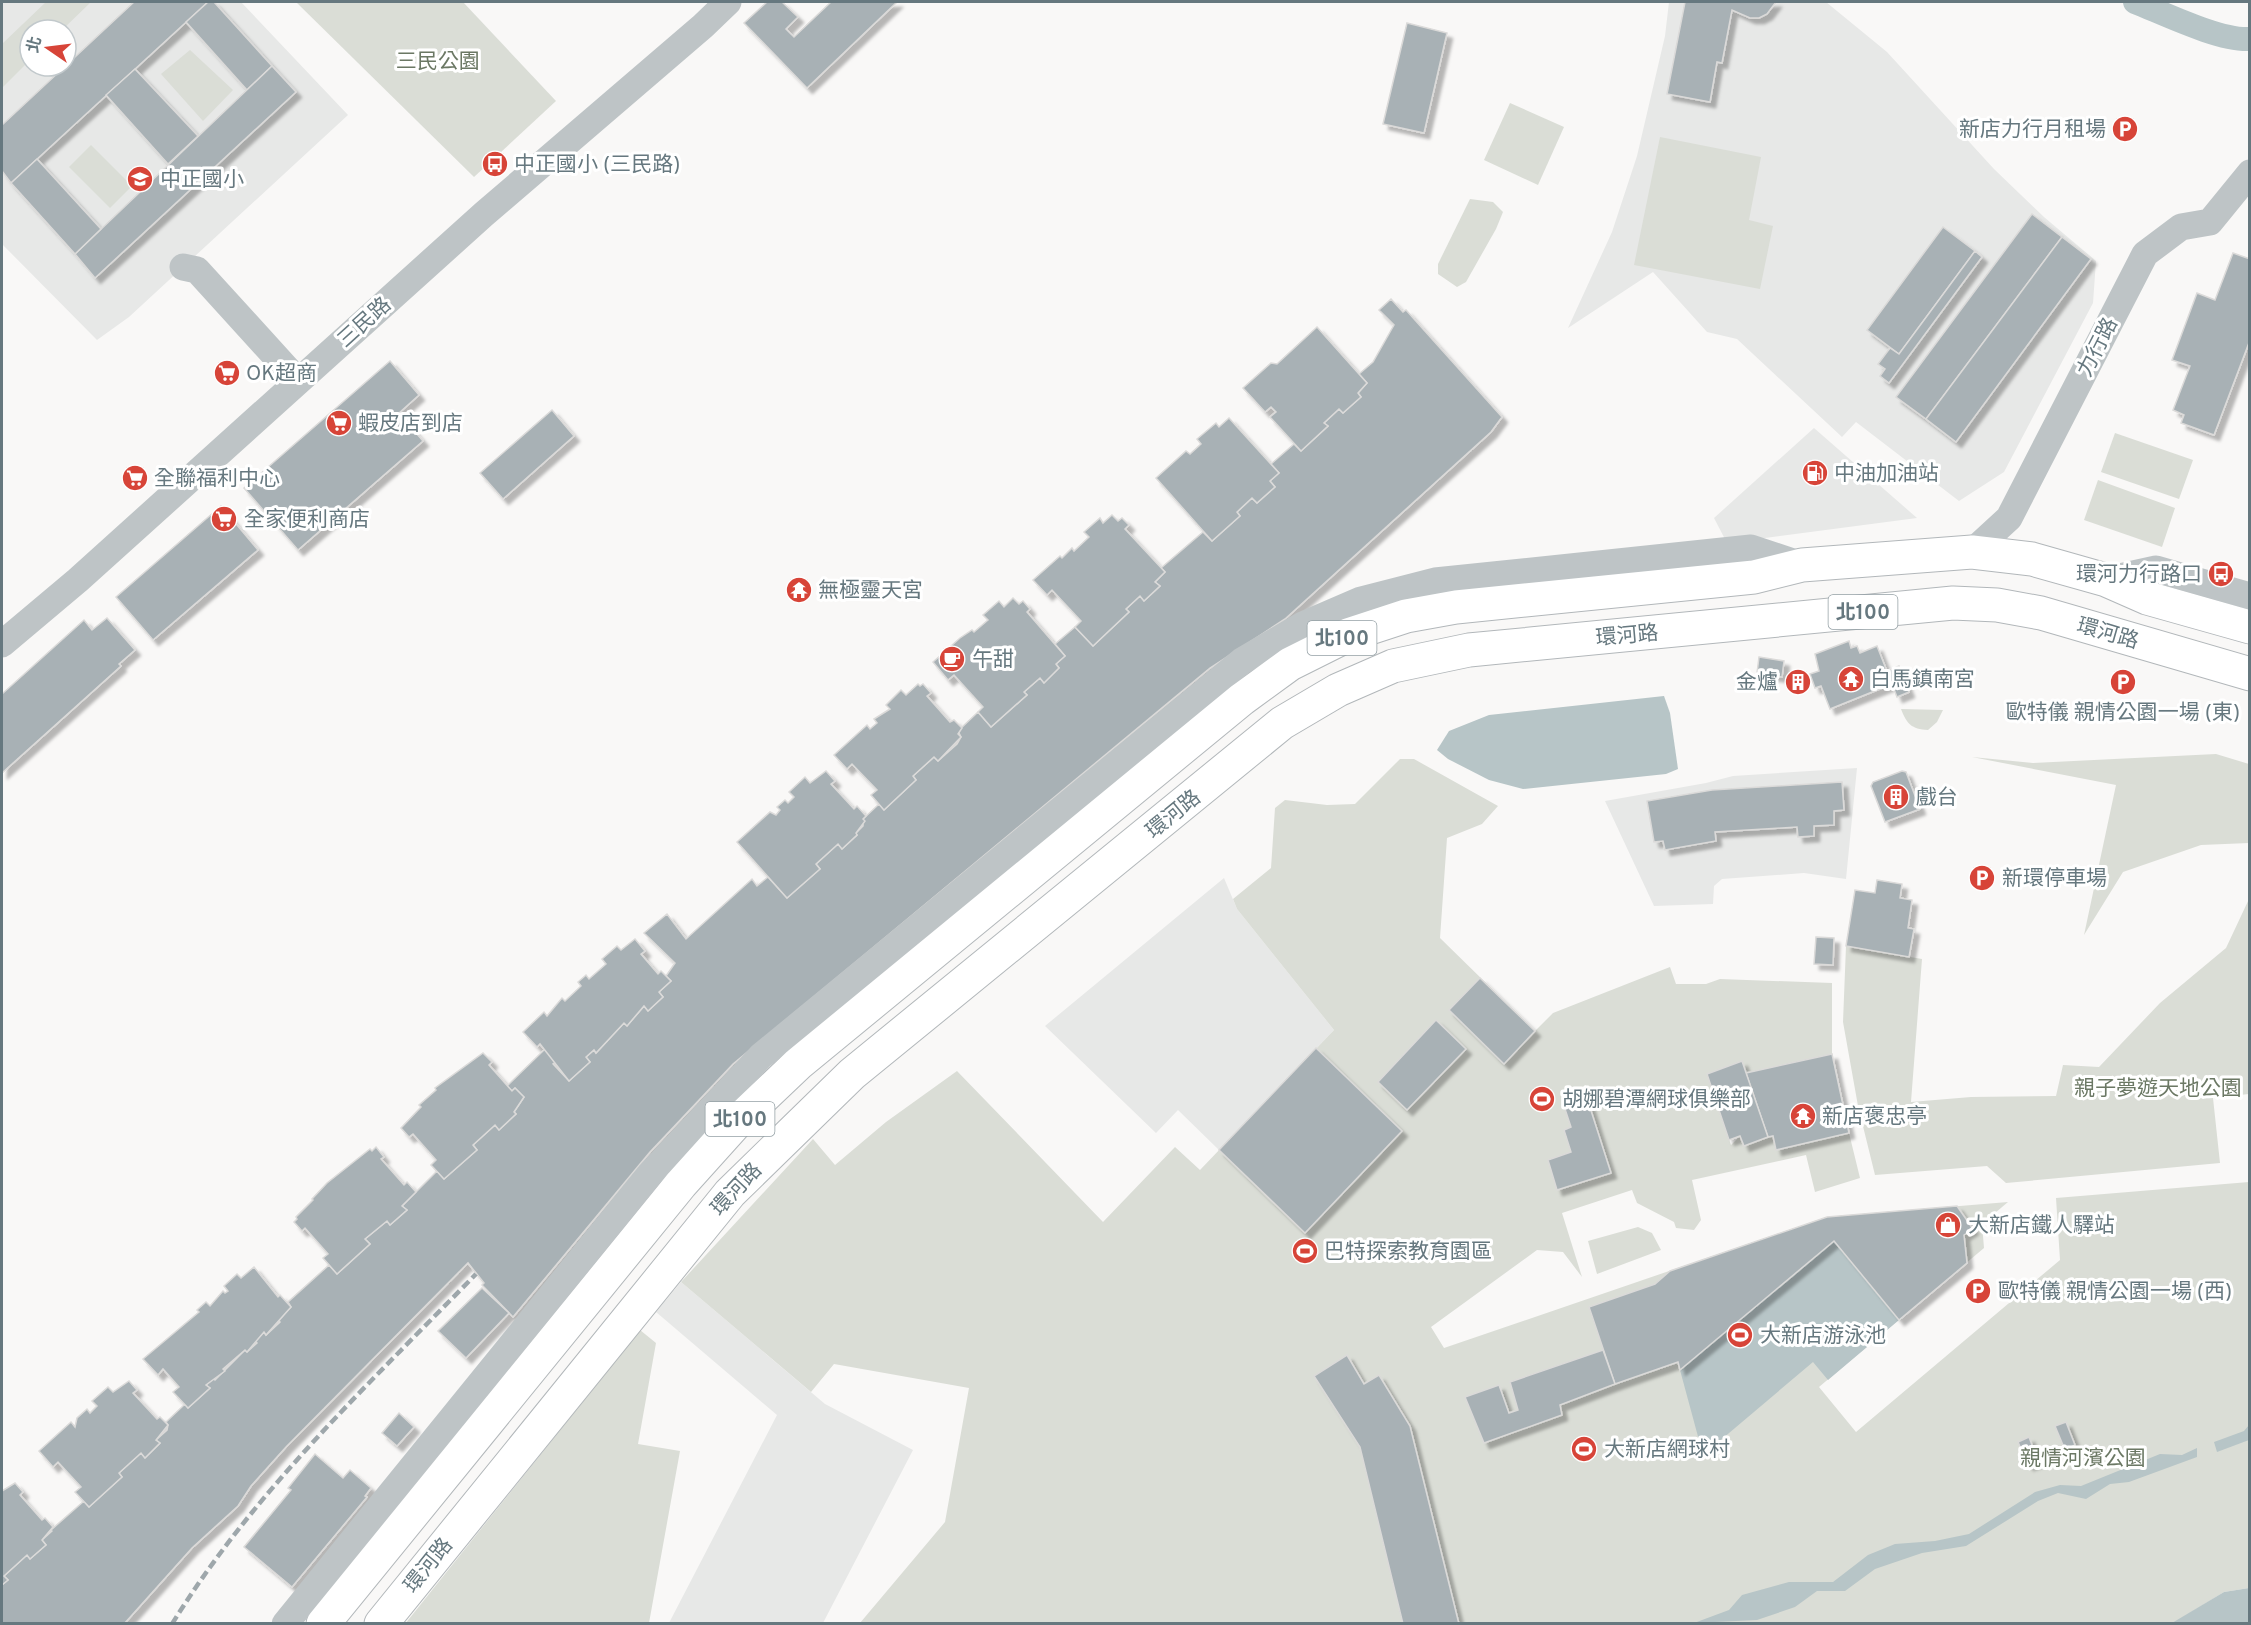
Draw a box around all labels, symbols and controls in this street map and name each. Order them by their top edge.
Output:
north arrow [18,18,78,78]
text: 北 [24,35,47,55]
park label: 三民公園 [396,49,480,76]
parking icon: 新店力行月租場 [2110,114,2140,144]
place label: 新店力行月租場 [1959,117,2106,144]
bus stop icon: 中正國小 (三民路) [480,149,510,179]
place label: 中正國小 (三民路) [514,152,680,179]
school or university icon: 中正國小 [125,164,155,194]
place label: 中正國小 [160,167,244,194]
street label: 三民路 [333,292,397,354]
street label: 力行路 [2072,313,2125,382]
supermarket icon: OK超商 [212,358,242,388]
place label: OK超商 [246,361,317,388]
supermarket icon: 蝦皮店到店 [324,408,354,438]
place label: 蝦皮店到店 [358,411,463,438]
fuel station icon: 中油加油站 [1800,458,1830,488]
place label: 中油加油站 [1834,461,1939,488]
supermarket icon: 全聯福利中心 [120,463,150,493]
place label: 全聯福利中心 [154,466,280,493]
supermarket icon: 全家便利商店 [209,504,239,534]
place label: 全家便利商店 [244,507,370,534]
bus stop icon: 環河力行路口 [2206,559,2236,589]
place label: 環河力行路口 [2076,562,2202,589]
temple icon: 無極靈天宮 [784,575,814,605]
place label: 無極靈天宮 [818,578,923,605]
road number: 北100 [1828,595,1898,629]
street label: 環河路 [2074,613,2142,656]
street label: 環河路 [1595,620,1660,653]
road number: 北100 [1308,621,1376,655]
cafe icon: 午甜 [937,644,967,674]
place label: 午甜 [972,647,1014,674]
temple icon: 白馬鎮南宮 [1836,664,1866,694]
building icon: 金爐 [1783,667,1813,697]
place label: 白馬鎮南宮 [1870,667,1975,694]
parking icon: 歐特儀 親情公園一場 (東) [2108,667,2138,697]
place label: 金爐 [1736,670,1778,697]
place label: 歐特儀 親情公園一場 (東) [2006,700,2240,727]
building icon: 戲台 [1881,782,1911,812]
street label: 環河路 [1141,785,1207,845]
place label: 戲台 [1916,785,1958,812]
parking icon: 新環停車場 [1967,863,1997,893]
place label: 新環停車場 [2002,866,2107,893]
park label: 親子夢遊天地公園 [2074,1076,2242,1103]
sports icon: 胡娜碧潭網球俱樂部 [1527,1084,1557,1114]
place label: 胡娜碧潭網球俱樂部 [1562,1087,1751,1114]
temple icon: 新店褒忠亭 [1788,1101,1818,1131]
road number: 北100 [706,1102,774,1136]
place label: 新店褒忠亭 [1822,1104,1927,1131]
street label: 環河路 [706,1158,768,1222]
shop icon: 大新店鐵人驛站 [1933,1210,1963,1240]
place label: 大新店鐵人驛站 [1968,1213,2115,1240]
sports icon: 巴特探索教育園區 [1290,1236,1320,1266]
place label: 巴特探索教育園區 [1324,1239,1492,1266]
parking icon: 歐特儀 親情公園一場 (西) [1963,1276,1993,1306]
place label: 歐特儀 親情公園一場 (西) [1998,1279,2232,1306]
sports icon: 大新店游泳池 [1725,1320,1755,1350]
place label: 大新店游泳池 [1760,1323,1886,1350]
sports icon: 大新店網球村 [1569,1434,1599,1464]
place label: 大新店網球村 [1604,1437,1730,1464]
park label: 親情河濱公園 [2020,1446,2146,1473]
street label: 環河路 [399,1533,459,1599]

